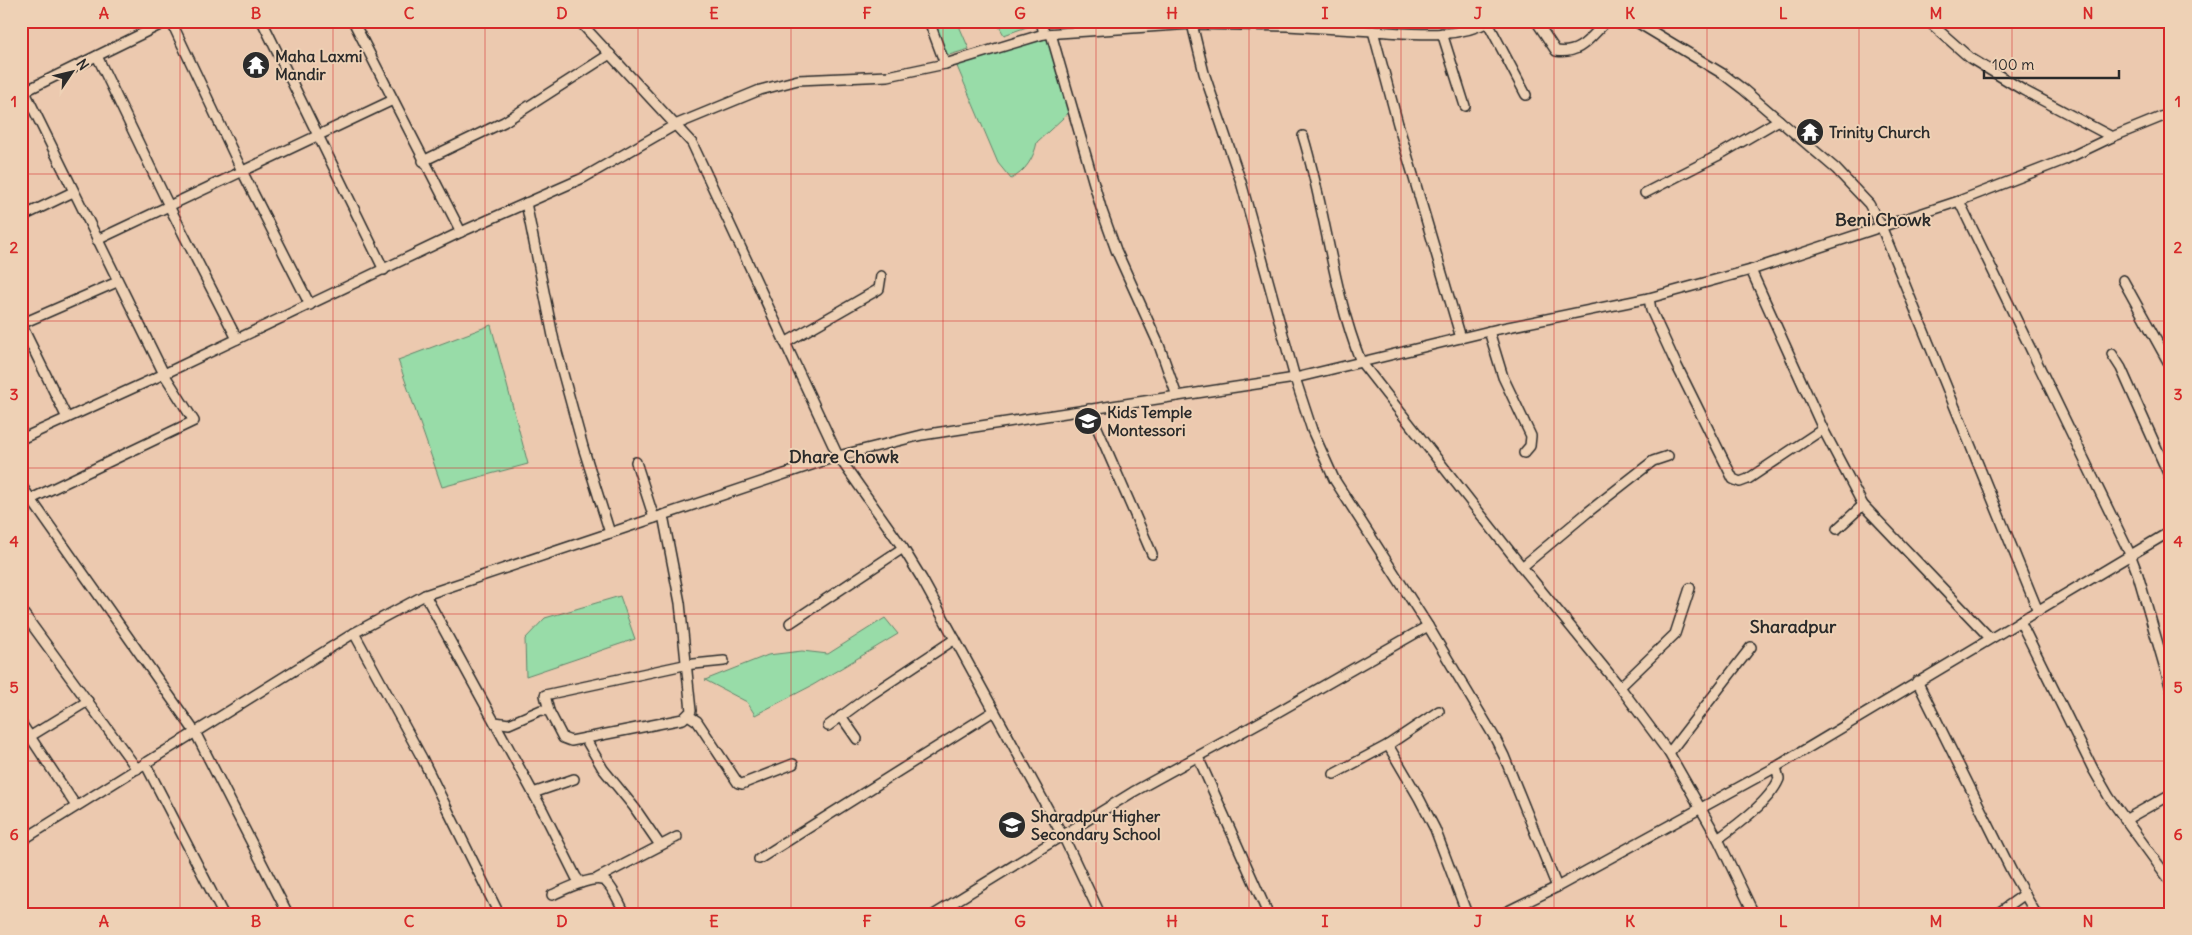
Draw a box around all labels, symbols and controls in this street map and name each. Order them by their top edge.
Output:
text: A [99,3,109,23]
text: B [251,3,262,23]
text: C [404,3,415,23]
text: D [556,3,568,23]
text: E [709,3,719,23]
text: F [862,3,872,23]
text: G [1014,3,1026,23]
text: H [1166,3,1178,23]
text: I [1322,3,1329,23]
text: J [1474,3,1483,23]
text: K [1625,3,1635,23]
text: L [1779,3,1788,23]
text: M [1930,3,1943,23]
text: N [2082,3,2094,23]
place label: Maha Laxmi Mandir [275,46,362,84]
north arrow [48,48,98,98]
scale bar [1984,48,2120,80]
temple icon: Maha Laxmi Mandir [241,50,271,80]
text: N [72,55,93,74]
text: 100 m [1992,55,2034,74]
text: 1 [11,91,17,111]
text: 1 [2175,91,2181,111]
temple icon: Trinity Church [1795,117,1825,147]
place label: Trinity Church [1829,122,1930,143]
district label: Beni Chowk [1835,208,1931,231]
text: 2 [10,237,19,257]
text: 2 [2174,237,2183,257]
text: 3 [9,384,19,404]
text: 3 [2173,384,2183,404]
place label: Kids Temple Montessori [1107,402,1193,440]
school or university icon: Kids Temple Montessori [1073,406,1103,436]
district label: Dhare Chowk [789,445,899,468]
text: 4 [9,531,19,551]
text: 4 [2173,531,2183,551]
district label: Sharadpur [1750,615,1837,638]
text: 5 [9,677,19,697]
text: 5 [2173,677,2183,697]
place label: Sharadpur Higher Secondary School [1031,806,1161,845]
school or university icon: Sharadpur Higher Secondary School [997,810,1027,840]
text: 6 [9,824,19,844]
text: 6 [2173,824,2183,844]
text: A [99,911,109,931]
text: B [251,911,262,931]
text: C [404,911,415,931]
text: D [556,911,568,931]
text: E [709,911,719,931]
text: F [862,911,872,931]
text: G [1014,911,1026,931]
text: H [1166,911,1178,931]
text: I [1322,911,1329,931]
text: J [1474,911,1483,931]
text: K [1625,911,1635,931]
text: L [1779,911,1788,931]
text: M [1930,911,1943,931]
text: N [2082,911,2094,931]

